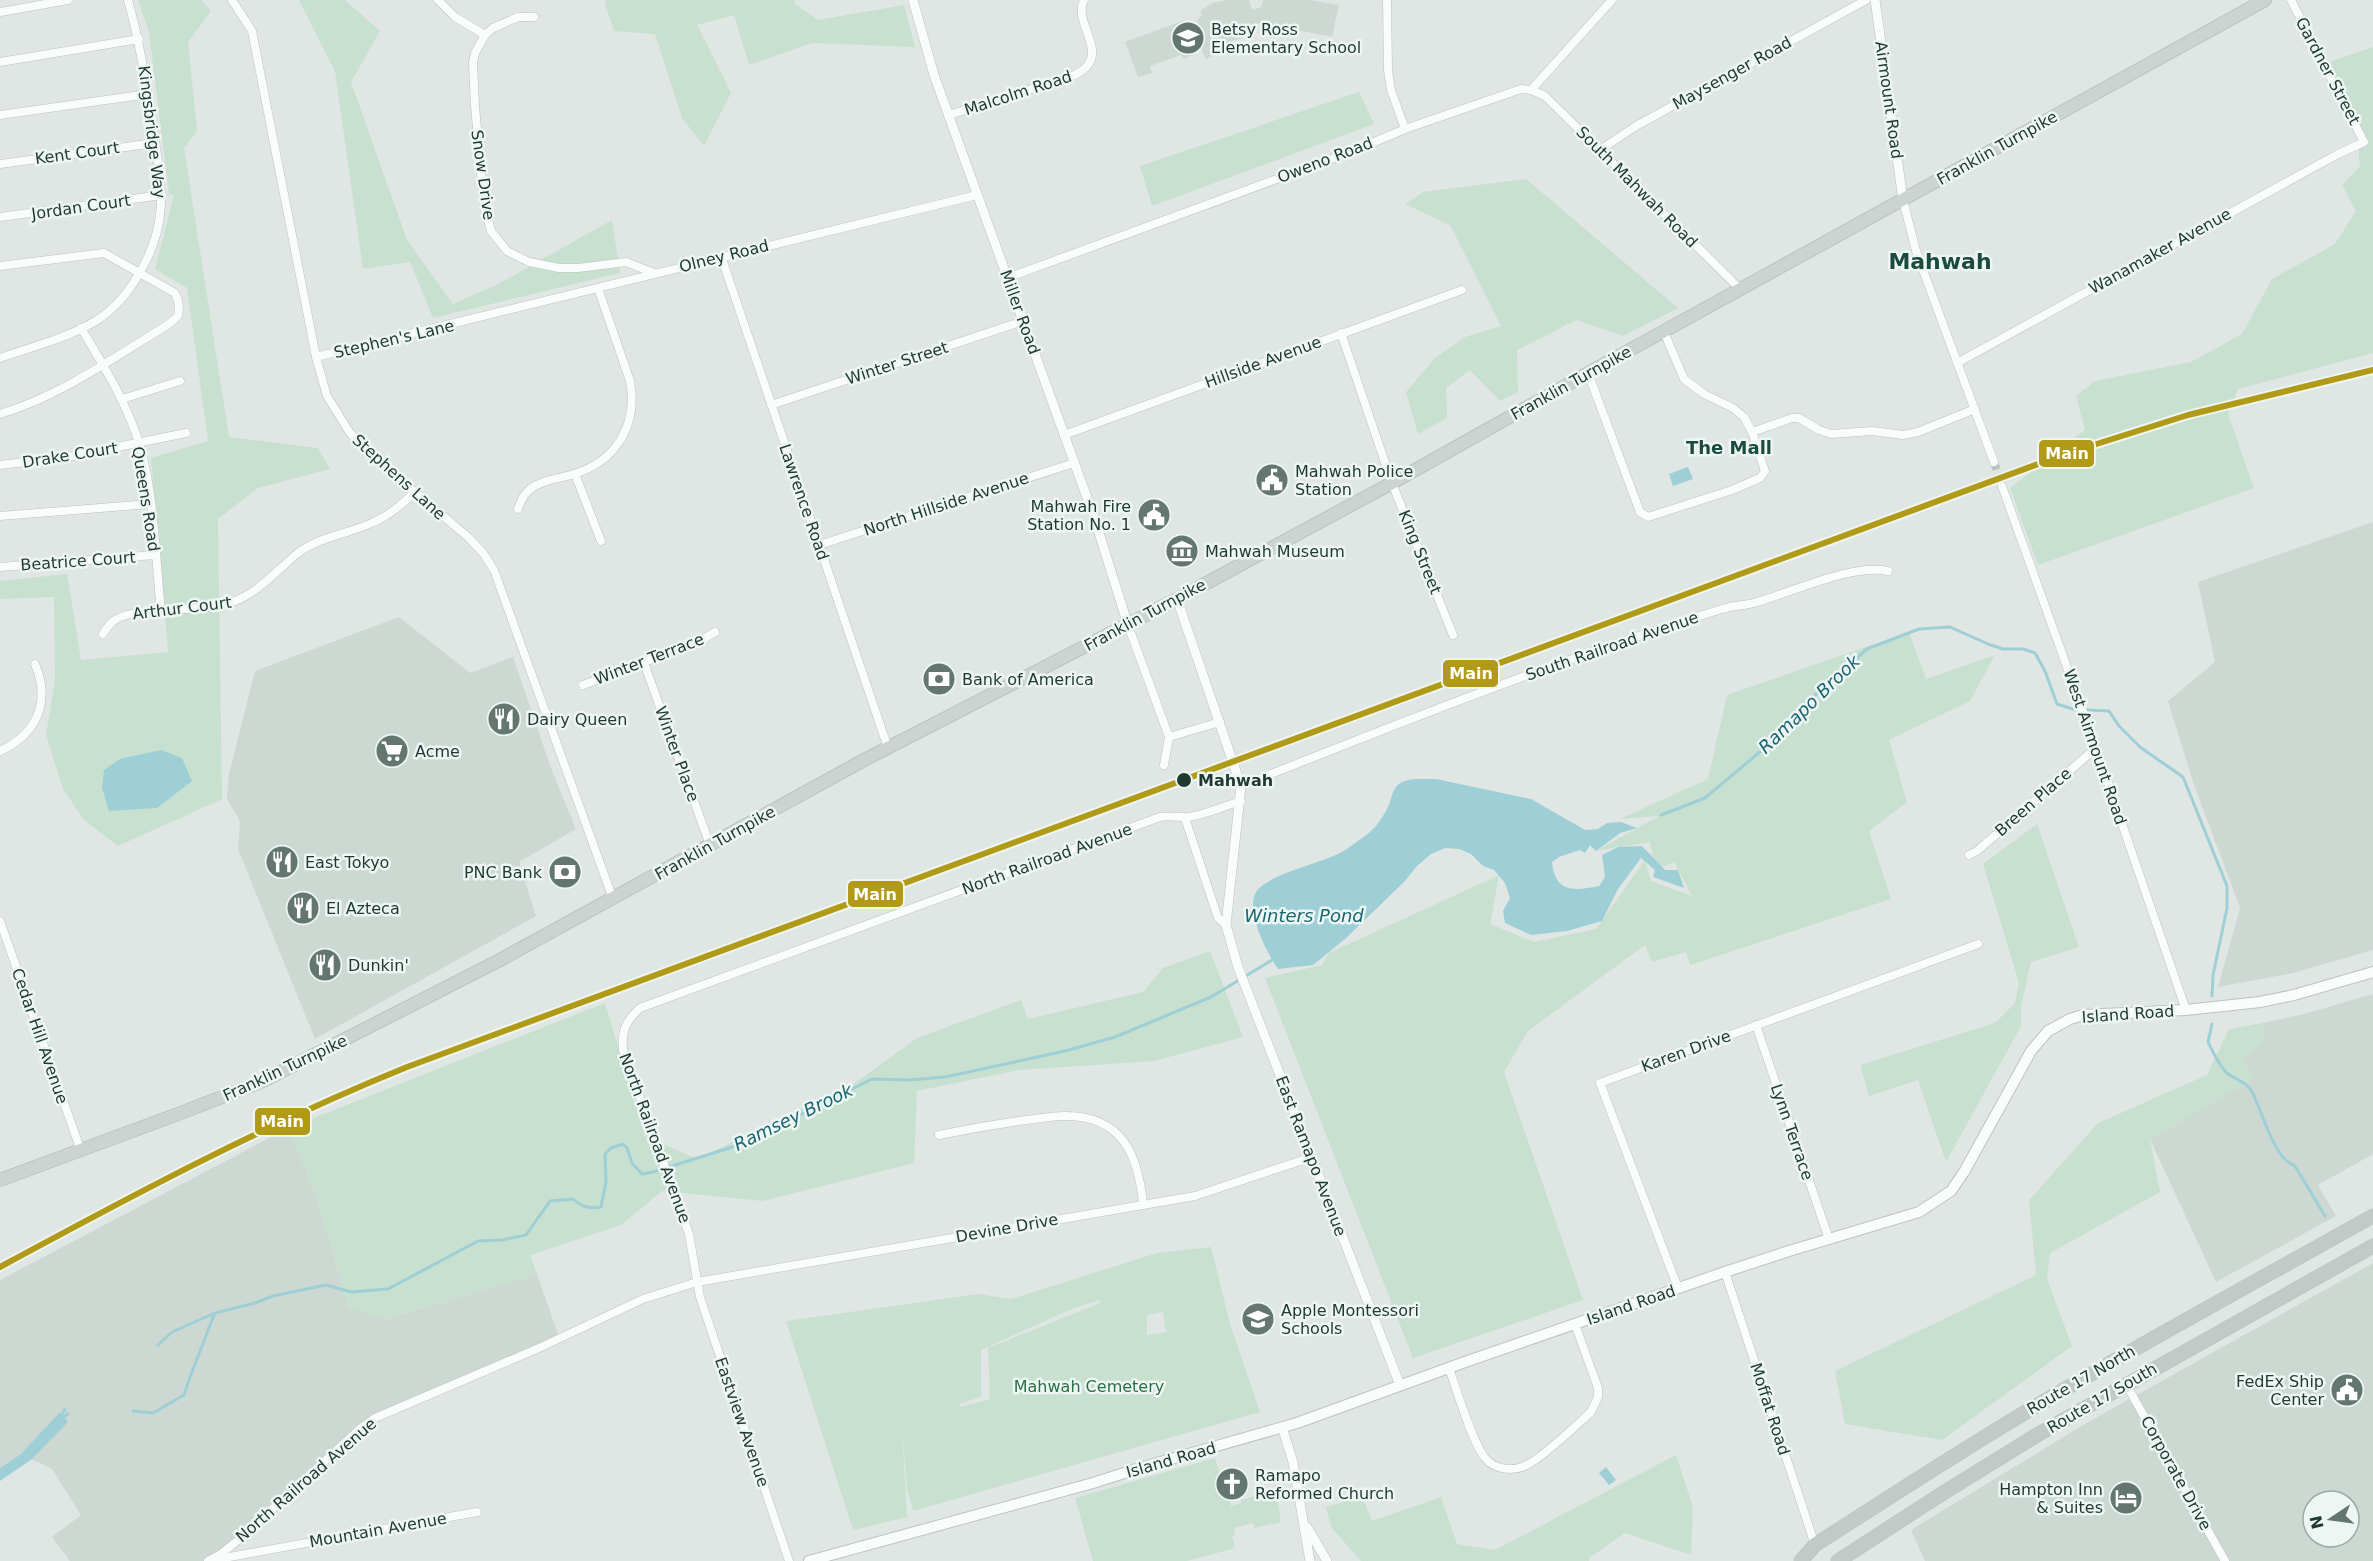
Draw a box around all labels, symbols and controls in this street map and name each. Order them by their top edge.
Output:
street label: Gardner Street [2292,14,2364,128]
school or university icon: Betsy Ross Elementary School [1170,20,1206,56]
place label: Betsy Ross Elementary School [1211,20,1361,57]
street label: Maysenger Road [1669,32,1795,114]
street label: Airmount Road [1871,40,1907,160]
street label: Kingsbridge Way [134,64,170,200]
street label: Malcolm Road [962,67,1074,119]
street label: Franklin Turnpike [1933,107,2061,189]
street label: South Mahwah Road [1572,122,1702,252]
street label: Snow Drive [467,129,499,221]
street label: Oweno Road [1275,133,1375,187]
street label: Kent Court [34,138,120,168]
street label: Jordan Court [29,191,132,224]
street label: Wanamaker Avenue [2086,204,2234,298]
street label: Olney Road [677,236,771,276]
district label: Mahwah [1888,249,1992,274]
street label: Miller Road [996,267,1044,357]
street label: Stephen's Lane [332,316,456,362]
street label: Hillside Avenue [1202,332,1324,392]
street label: Winter Street [843,338,951,388]
street label: Franklin Turnpike [1507,342,1635,424]
street label: Stephens Lane [349,430,449,524]
district label: The Mall [1686,437,1772,458]
street label: Drake Court [21,438,119,472]
line badge: Main [2038,439,2095,468]
street label: Lawrence Road [775,441,833,563]
text: Main [2045,444,2089,463]
street label: Queens Road [128,445,164,553]
public building icon: Mahwah Police Station [1254,462,1290,498]
place label: Mahwah Police Station [1295,462,1413,499]
street label: North Hillside Avenue [861,468,1031,540]
place label: Mahwah Fire Station No. 1 [1027,497,1131,534]
public building icon: Mahwah Fire Station No. 1 [1136,497,1172,533]
street label: King Street [1395,507,1445,597]
museum icon: Mahwah Museum [1164,533,1200,569]
place label: Mahwah Museum [1205,542,1345,561]
street label: Beatrice Court [20,547,136,575]
street label: Franklin Turnpike [1081,575,1209,655]
street label: Arthur Court [131,592,233,624]
street label: South Railroad Avenue [1523,607,1701,685]
street label: Winter Terrace [591,629,707,689]
water label: Ramapo Brook [1754,649,1865,758]
line badge: Main [1442,659,1499,688]
bank icon: Bank of America [921,661,957,697]
text: Main [1449,664,1493,683]
street label: West Airmount Road [2059,667,2131,827]
place label: Bank of America [962,670,1094,689]
restaurant icon: Dairy Queen [486,701,522,737]
street label: Winter Place [651,704,703,804]
place label: Dairy Queen [527,710,627,729]
supermarket icon: Acme [374,733,410,769]
place label: Acme [415,742,460,761]
street label: Breen Place [1991,764,2075,840]
marker: Mahwah [1175,771,1193,789]
place label: Mahwah [1198,771,1273,790]
street label: Franklin Turnpike [651,802,779,884]
street label: North Railroad Avenue [959,819,1135,899]
restaurant icon: East Tokyo [264,844,300,880]
place label: East Tokyo [305,853,389,872]
bank icon: PNC Bank [547,854,583,890]
place label: PNC Bank [464,863,543,882]
line badge: Main [847,880,904,908]
text: Main [853,885,897,904]
restaurant icon: El Azteca [285,890,321,926]
place label: El Azteca [326,899,400,918]
water label: Winters Pond [1244,905,1364,926]
restaurant icon: Dunkin' [307,947,343,983]
place label: Dunkin' [348,956,409,975]
street label: Cedar Hill Avenue [8,966,72,1106]
street label: Island Road [2081,1001,2175,1027]
street label: Karen Drive [1639,1026,1733,1076]
street label: Franklin Turnpike [220,1031,350,1105]
street label: North Railroad Avenue [615,1050,695,1226]
street label: East Ramapo Avenue [1272,1073,1350,1239]
water label: Ramsey Brook [730,1078,857,1155]
street label: Lynn Terrace [1767,1081,1817,1183]
line badge: Main [254,1107,311,1136]
text: Main [260,1112,304,1131]
street label: Devine Drive [954,1210,1060,1246]
street label: Island Road [1584,1281,1678,1329]
school or university icon: Apple Montessori Schools [1240,1301,1276,1337]
place label: Apple Montessori Schools [1281,1301,1419,1338]
street label: Route 17 North [2024,1341,2138,1419]
street label: Eastview Avenue [711,1355,773,1489]
street label: Route 17 South [2044,1359,2160,1437]
street label: Moffat Road [1746,1360,1794,1458]
place label: FedEx Ship Center [2236,1372,2324,1409]
public building icon: FedEx Ship Center [2329,1372,2365,1408]
park label: Mahwah Cemetery [1014,1377,1164,1396]
street label: Corporate Drive [2137,1413,2215,1533]
street label: North Railroad Avenue [232,1414,380,1546]
street label: Island Road [1124,1438,1218,1482]
church icon: Ramapo Reformed Church [1214,1466,1250,1502]
place label: Ramapo Reformed Church [1255,1466,1394,1503]
place label: Hampton Inn & Suites [1999,1480,2103,1517]
hotel icon: Hampton Inn & Suites [2108,1480,2144,1516]
north arrow [2301,1489,2361,1549]
street label: Mountain Avenue [308,1509,448,1551]
text: N [2306,1514,2328,1531]

